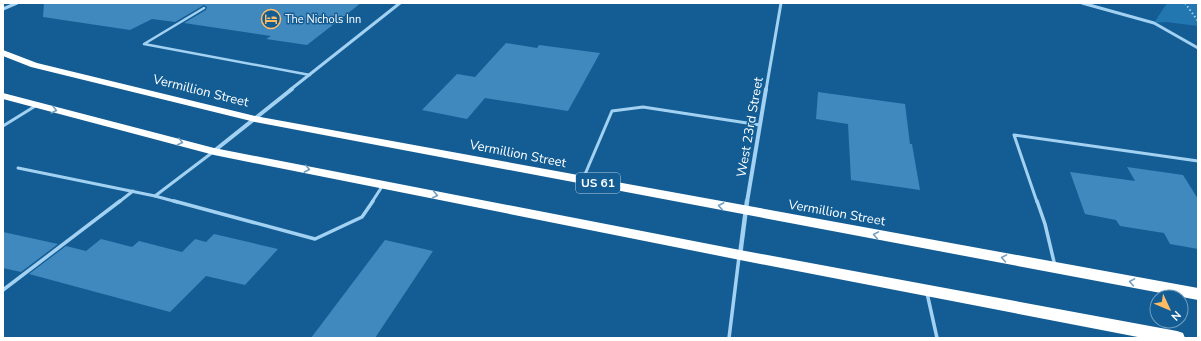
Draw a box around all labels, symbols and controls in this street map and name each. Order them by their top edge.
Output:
hotel icon: The Nichols Inn [260,8,282,30]
place label: The Nichols Inn [285,12,361,27]
street label: Vermillion Street [150,70,251,112]
street label: West 23rd Street [732,75,768,179]
one-way arrow [51,105,57,113]
street label: Vermillion Street [467,136,568,172]
one-way arrow [176,137,183,146]
one-way arrow [304,164,310,173]
road number: US 61 [576,173,620,193]
one-way arrow [432,190,438,198]
street label: Vermillion Street [786,195,887,230]
one-way arrow [718,202,724,211]
one-way arrow [873,231,879,239]
one-way arrow [1001,254,1007,263]
one-way arrow [1129,278,1135,286]
north arrow [1149,289,1189,329]
text: N [1168,307,1184,324]

